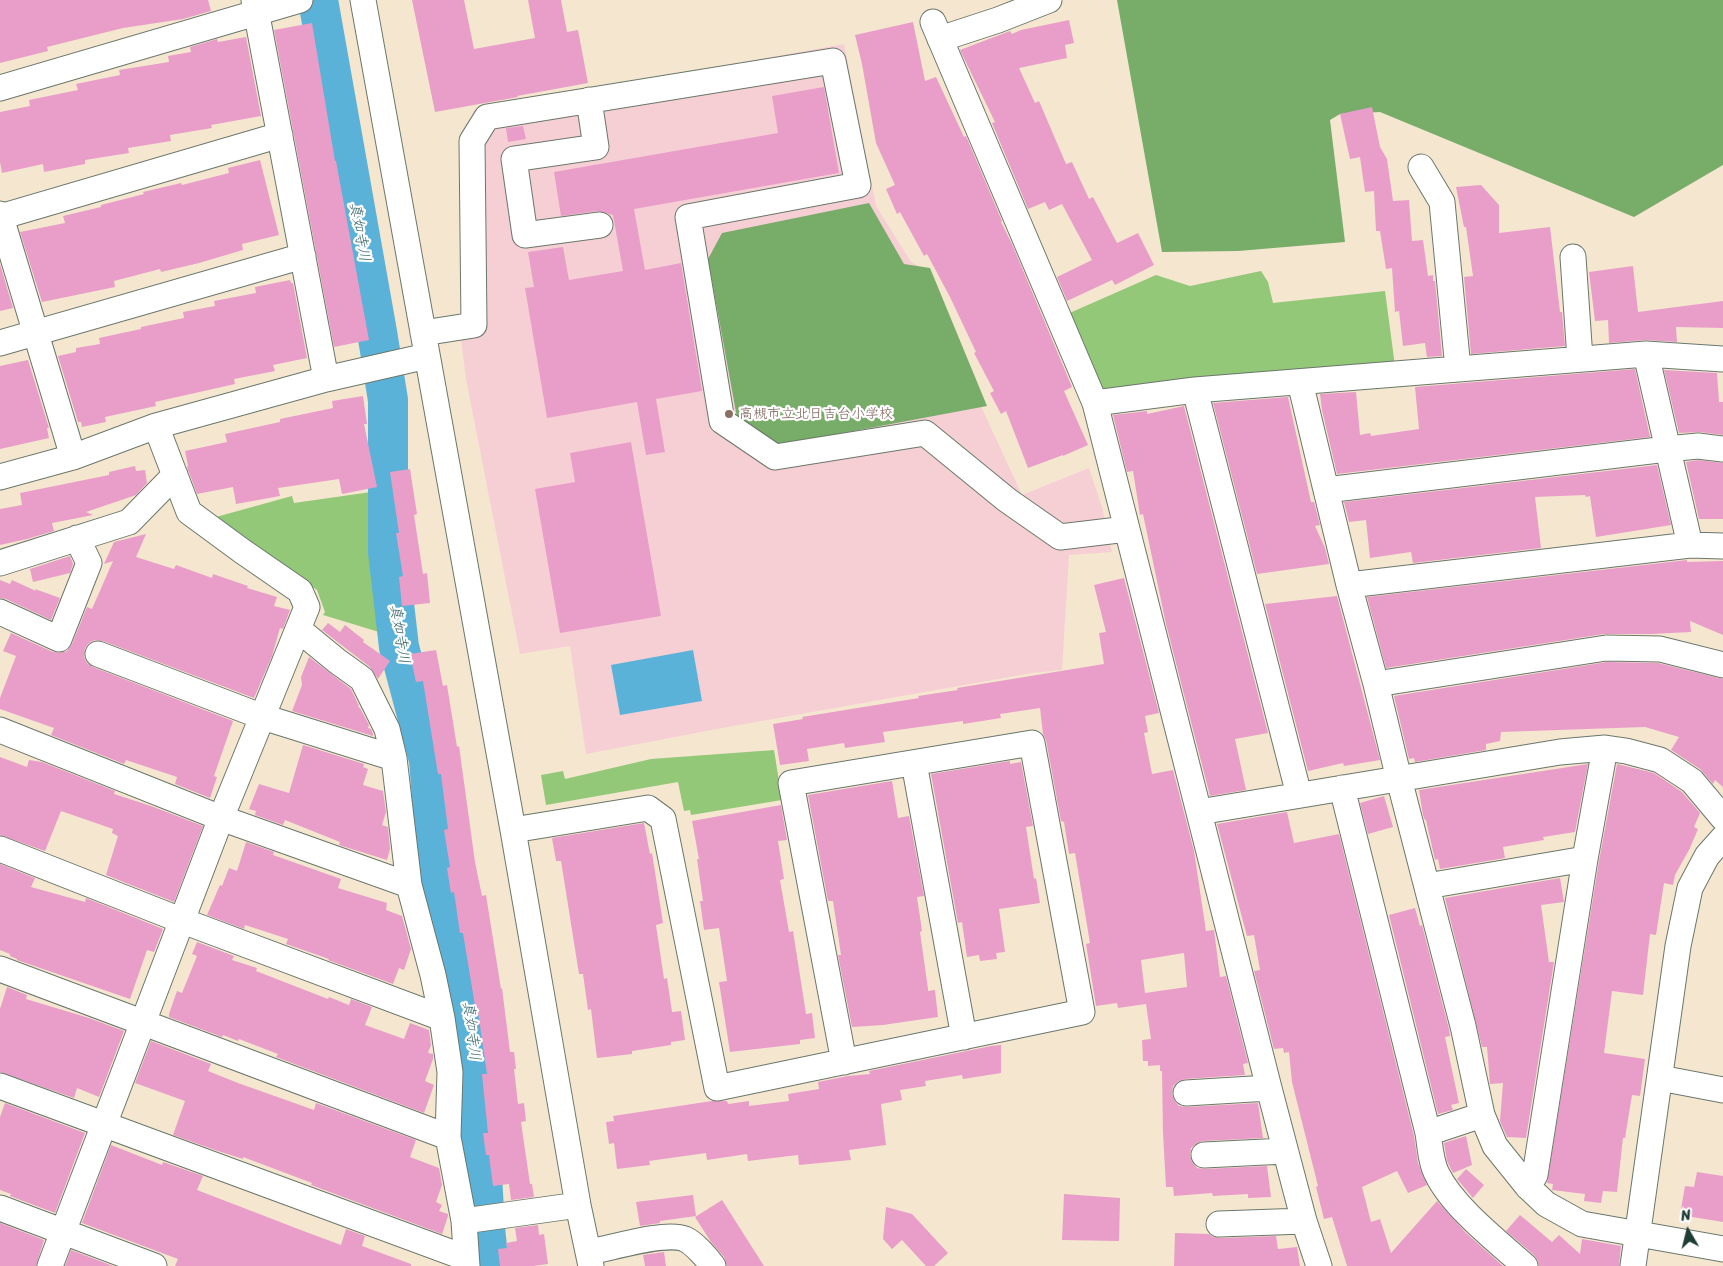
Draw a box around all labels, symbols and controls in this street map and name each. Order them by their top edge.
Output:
water label: 真如寺川 [345,201,373,263]
place label: 高槻市立北日吉台小学校 [739,406,893,422]
marker: 高槻市立北日吉台小学校 [723,408,735,420]
water label: 真如寺川 [385,603,413,665]
water label: 真如寺川 [458,1000,484,1062]
text: N [1679,1203,1692,1229]
north arrow [1663,1206,1713,1256]

